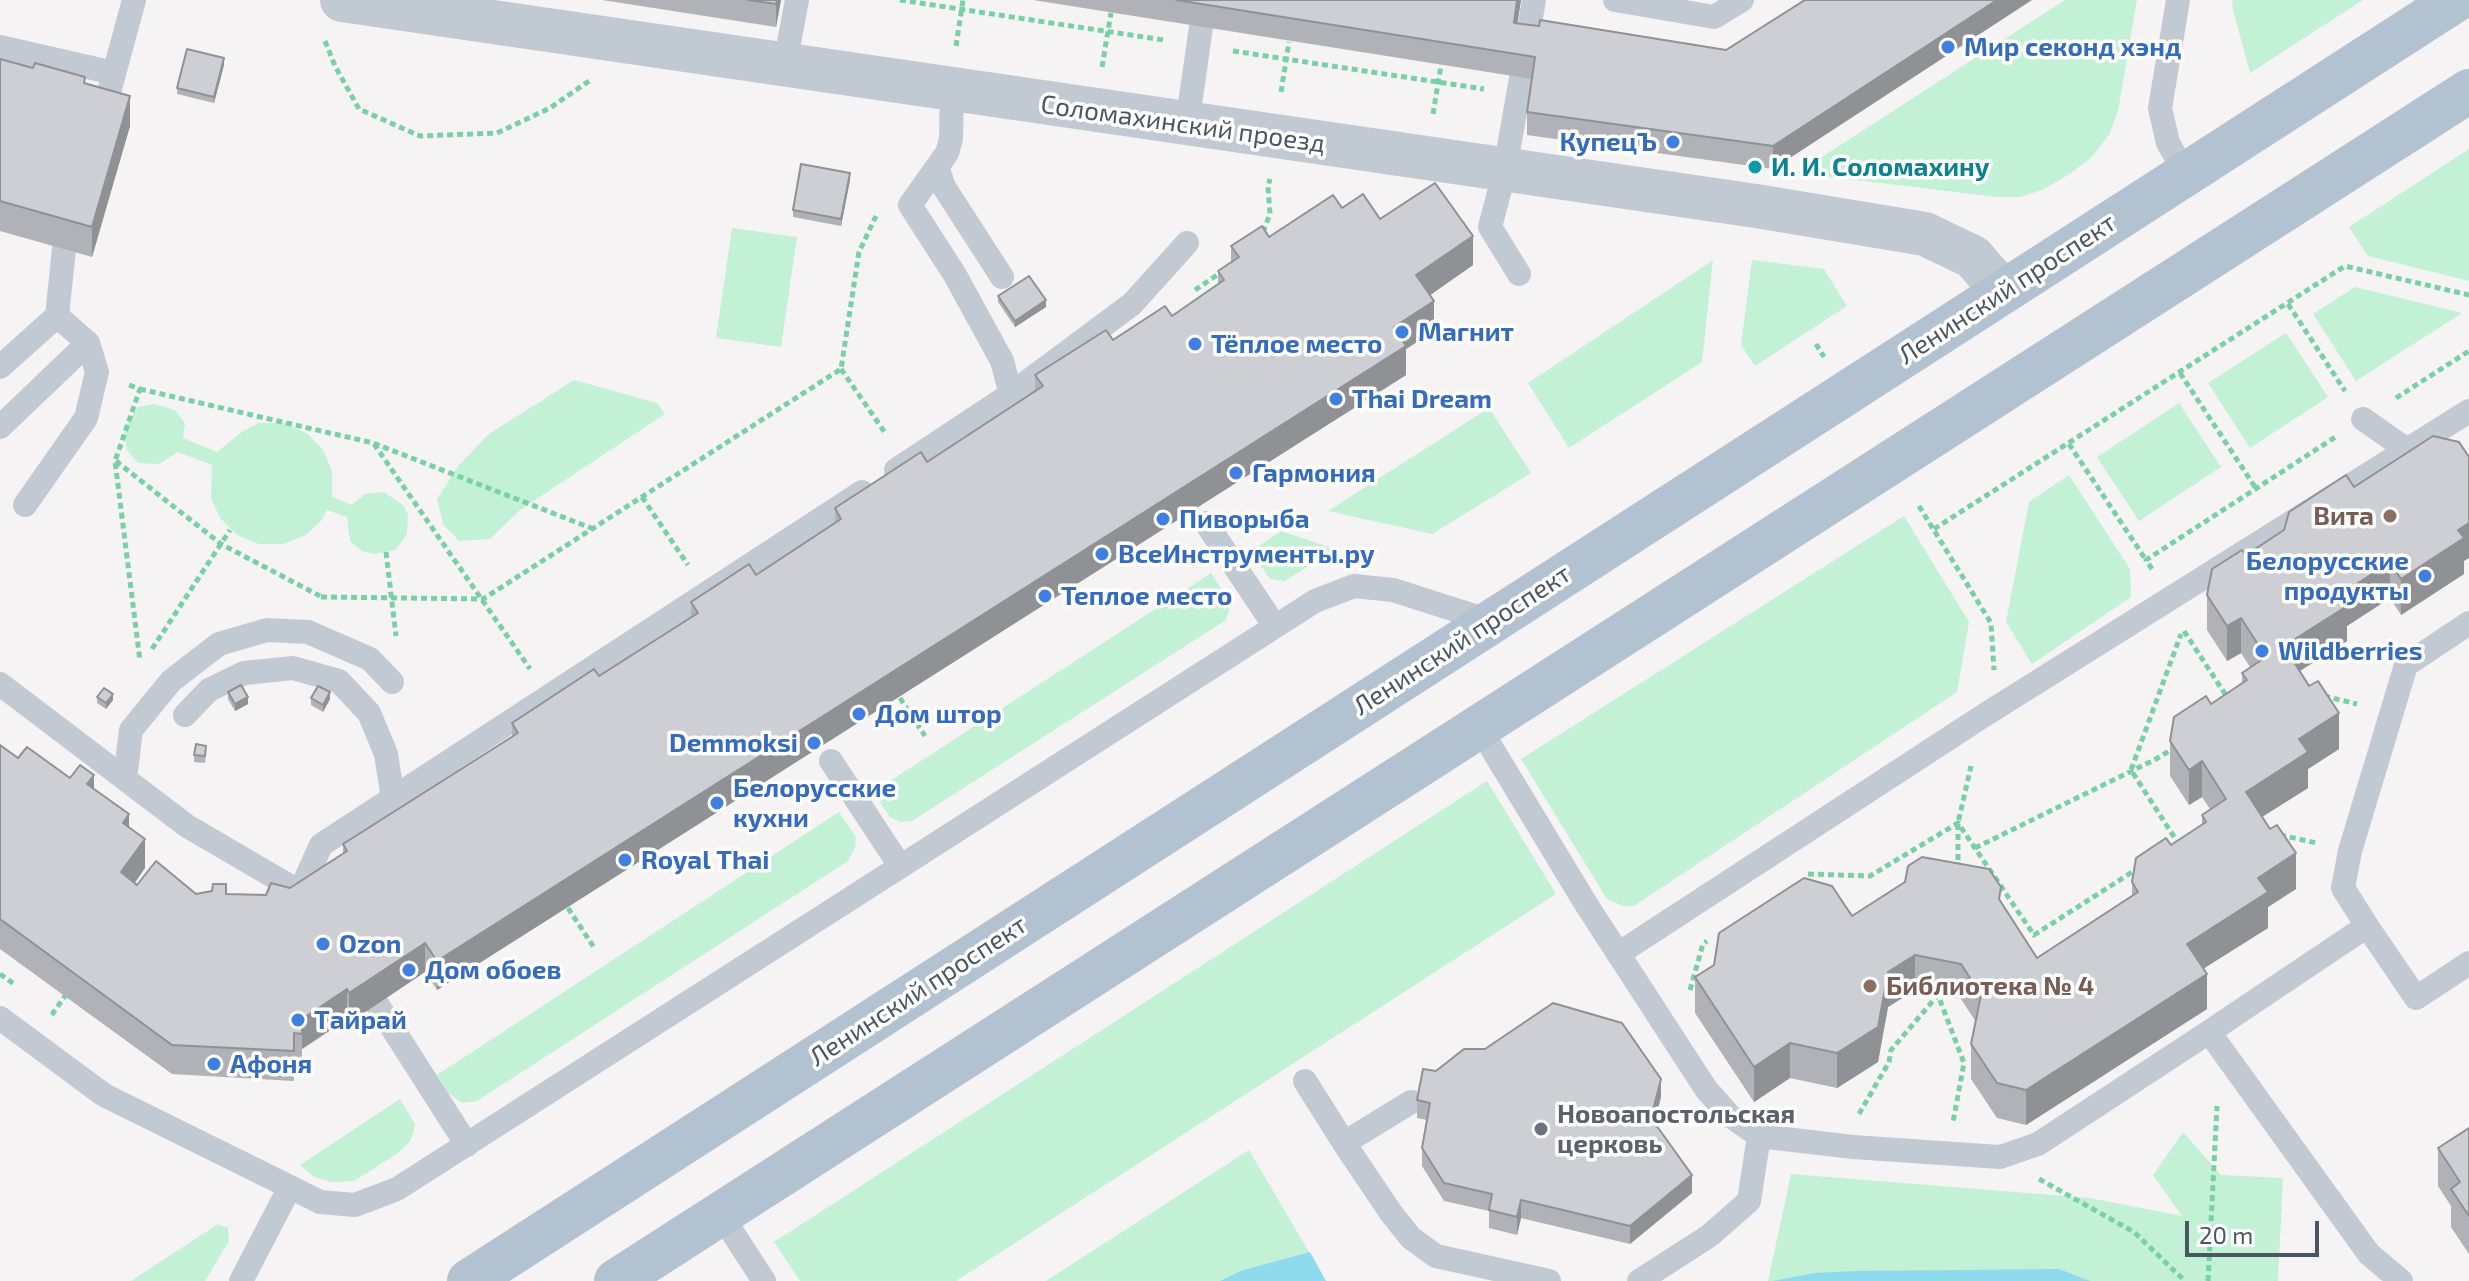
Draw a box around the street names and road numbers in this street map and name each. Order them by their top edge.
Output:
street label: Соломахинский проезд [1039,89,1327,159]
street label: Ленинский проспект [1892,207,2122,371]
street label: Ленинский проспект [1347,558,1577,722]
street label: Ленинский проспект [803,909,1033,1073]

